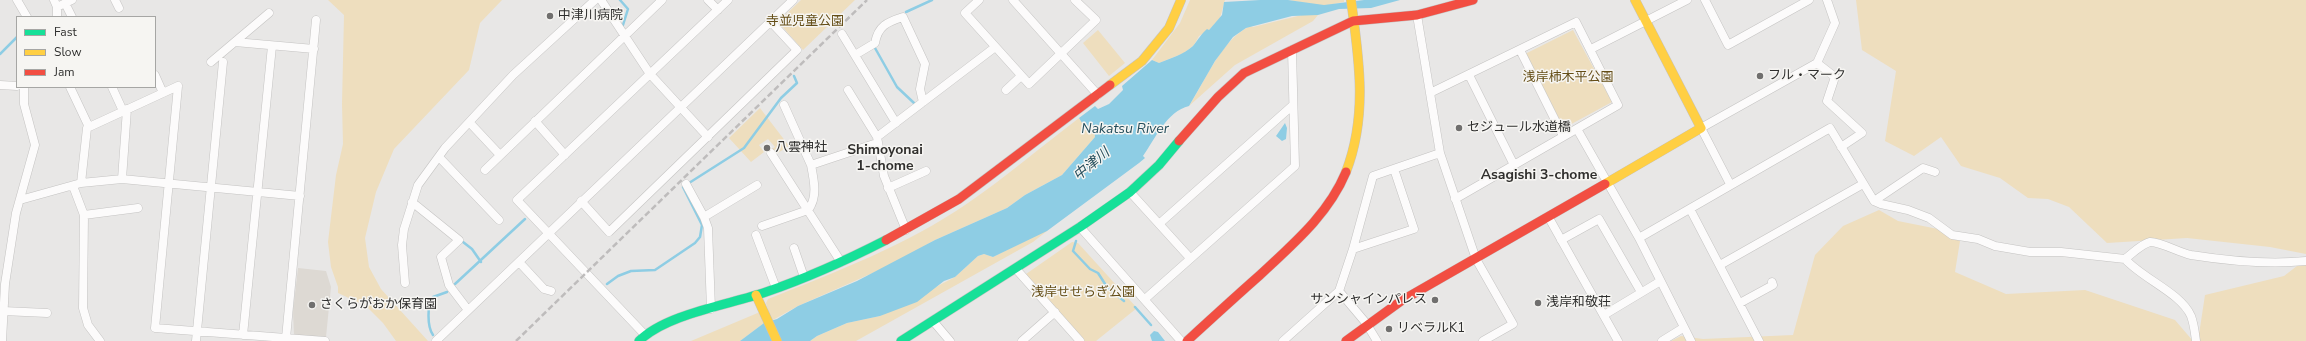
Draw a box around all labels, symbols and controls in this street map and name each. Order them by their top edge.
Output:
place label: 中津川病院 [558,8,623,24]
marker: 中津川病院 [545,11,555,21]
park label: 寺並児童公園 [766,14,844,30]
legend [16,16,156,88]
text: Fast [54,24,77,40]
text: Slow [54,44,82,60]
text: Jam [54,64,75,80]
place label: フル・マーク [1768,68,1846,84]
park label: 浅岸柿木平公園 [1523,70,1613,86]
marker: フル・マーク [1755,71,1765,81]
place label: セジュール水道橋 [1467,120,1571,136]
water label: Nakatsu River [1081,122,1169,138]
marker: セジュール水道橋 [1454,123,1464,133]
place label: 八雲神社 [775,140,827,156]
marker: 八雲神社 [762,143,772,153]
district label: Shimoyonai 1-chome [847,143,923,176]
water label: 中津川 [1071,145,1113,185]
district label: Asagishi 3-chome [1481,168,1597,184]
park label: 浅岸せせらぎ公園 [1031,285,1135,301]
place label: サンシャインパレス [1310,292,1427,308]
marker: サンシャインパレス [1430,295,1440,305]
place label: 浅岸和敬荘 [1546,295,1611,311]
place label: さくらがおか保育園 [320,297,437,313]
marker: 浅岸和敬荘 [1533,298,1543,308]
marker: さくらがおか保育園 [307,300,317,310]
place label: リベラルK1 [1397,321,1465,337]
marker: リベラルK1 [1384,324,1394,334]

